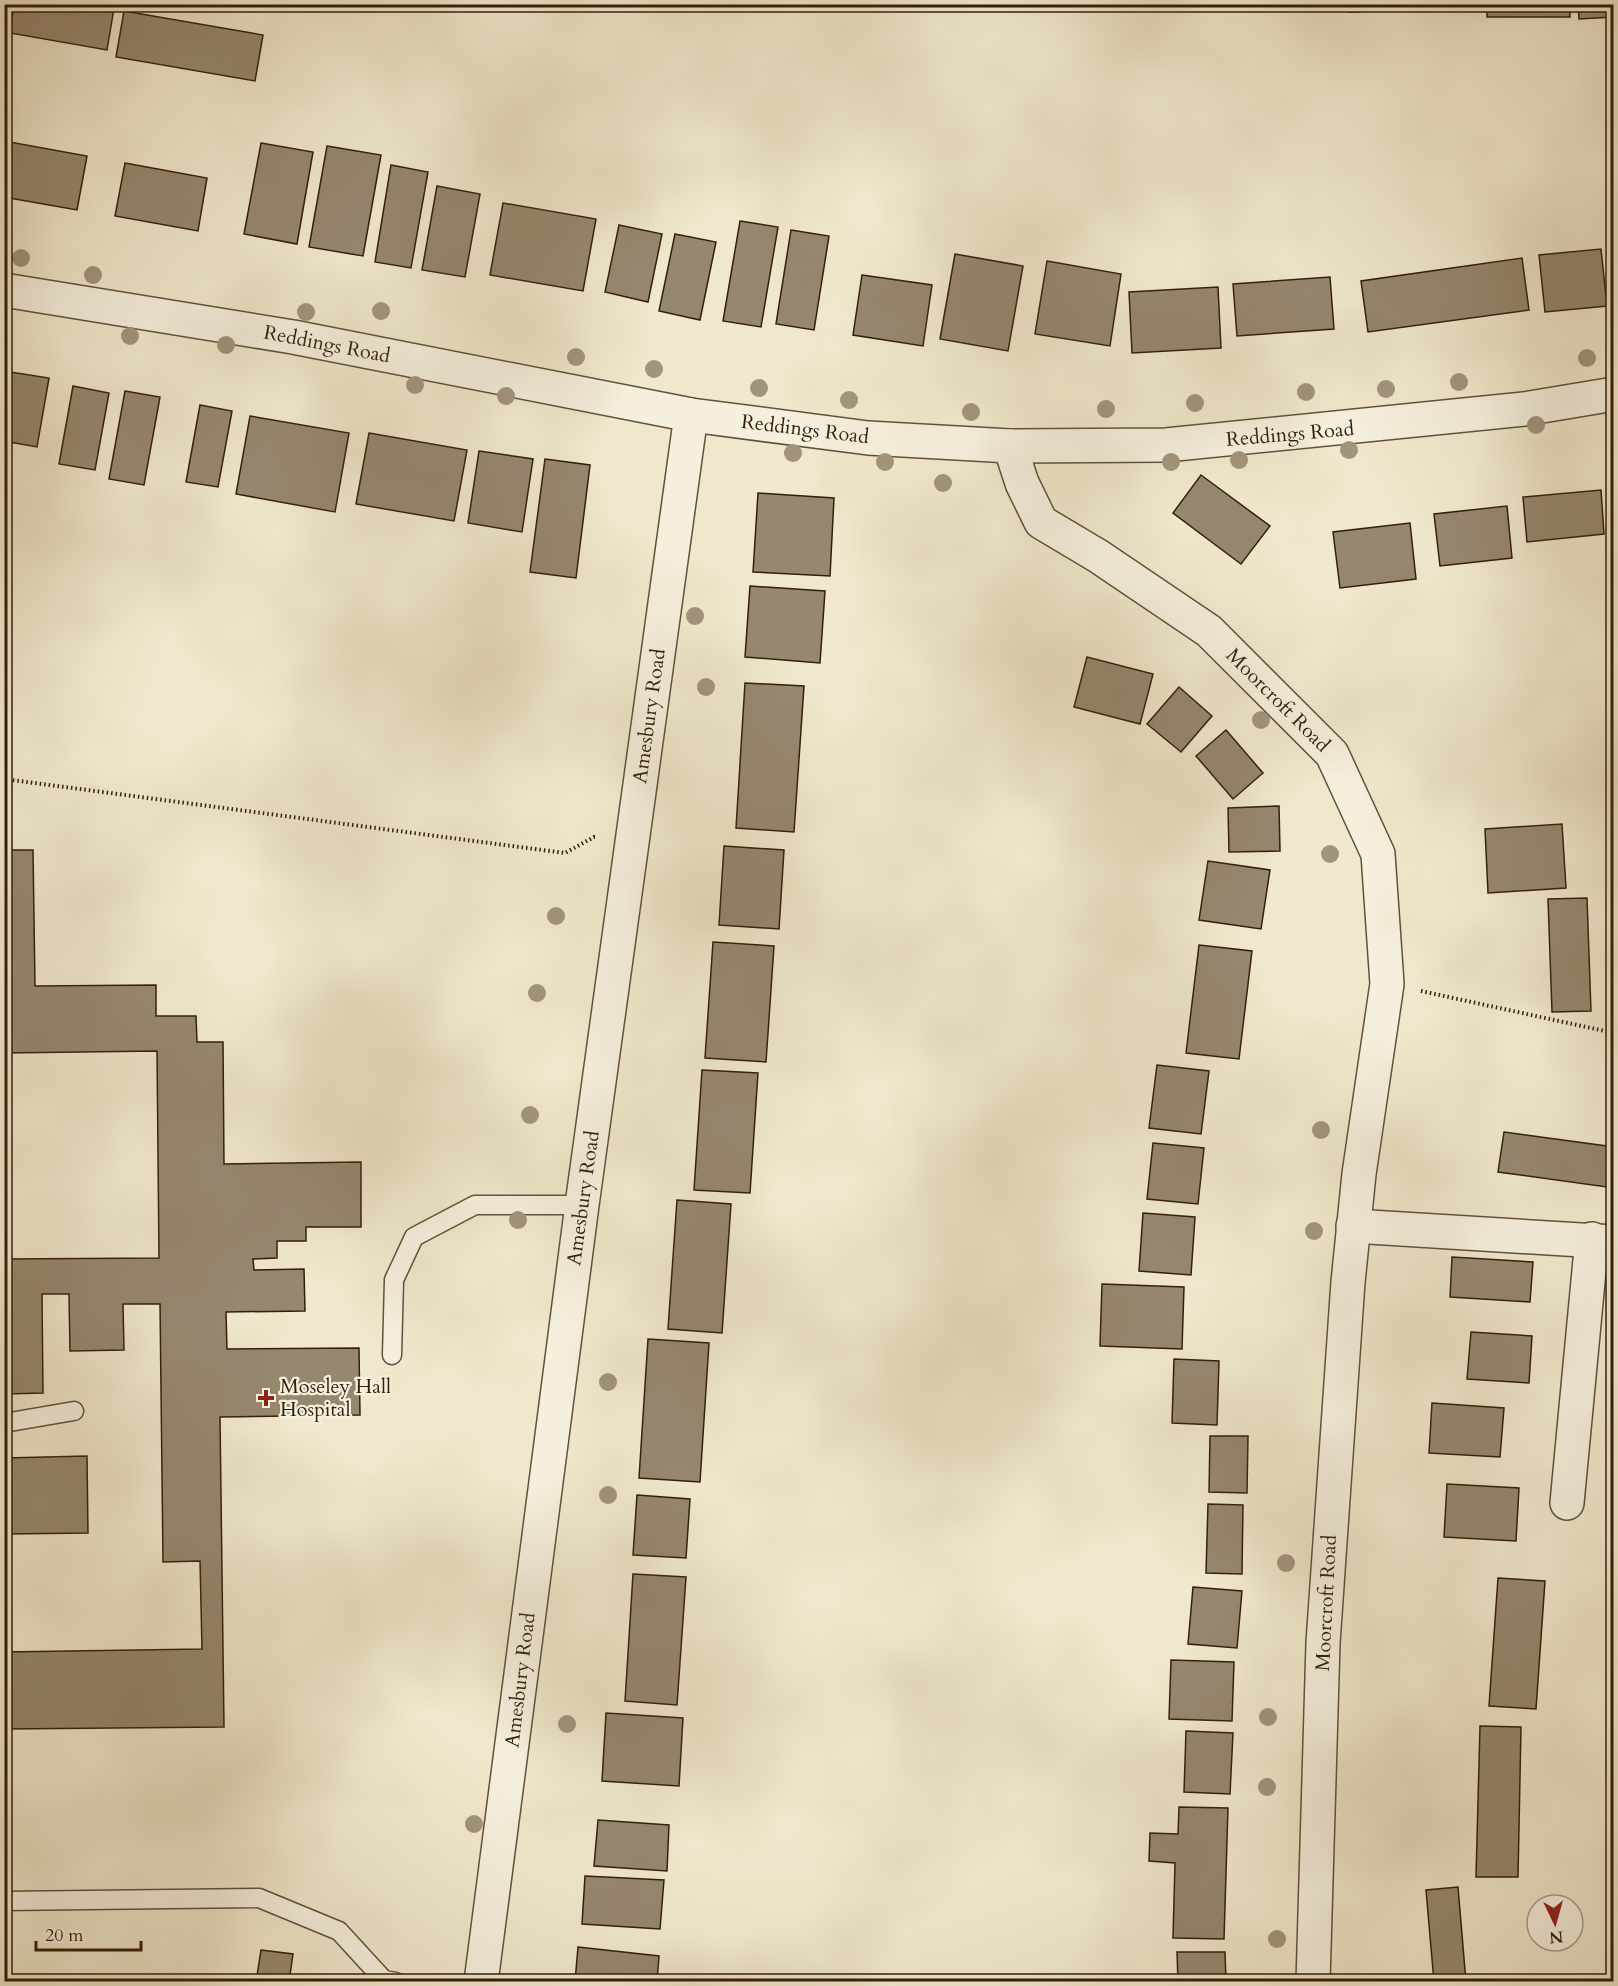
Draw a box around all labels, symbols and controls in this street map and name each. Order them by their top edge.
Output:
street label: Reddings Road [261,318,393,370]
street label: Reddings Road [740,408,871,450]
street label: Reddings Road [1225,415,1356,453]
street label: Moorcroft Road [1220,642,1336,758]
street label: Amesbury Road [626,647,672,785]
street label: Amesbury Road [560,1129,606,1267]
place label: Moseley Hall Hospital [280,1373,391,1423]
marker: Moseley Hall Hospital [257,1389,275,1407]
street label: Moorcroft Road [1309,1534,1343,1672]
street label: Amesbury Road [498,1611,542,1749]
north arrow [1525,1893,1585,1953]
scale bar [36,1914,141,1952]
text: 20 m [45,1923,84,1948]
text: N [1548,1925,1564,1949]

